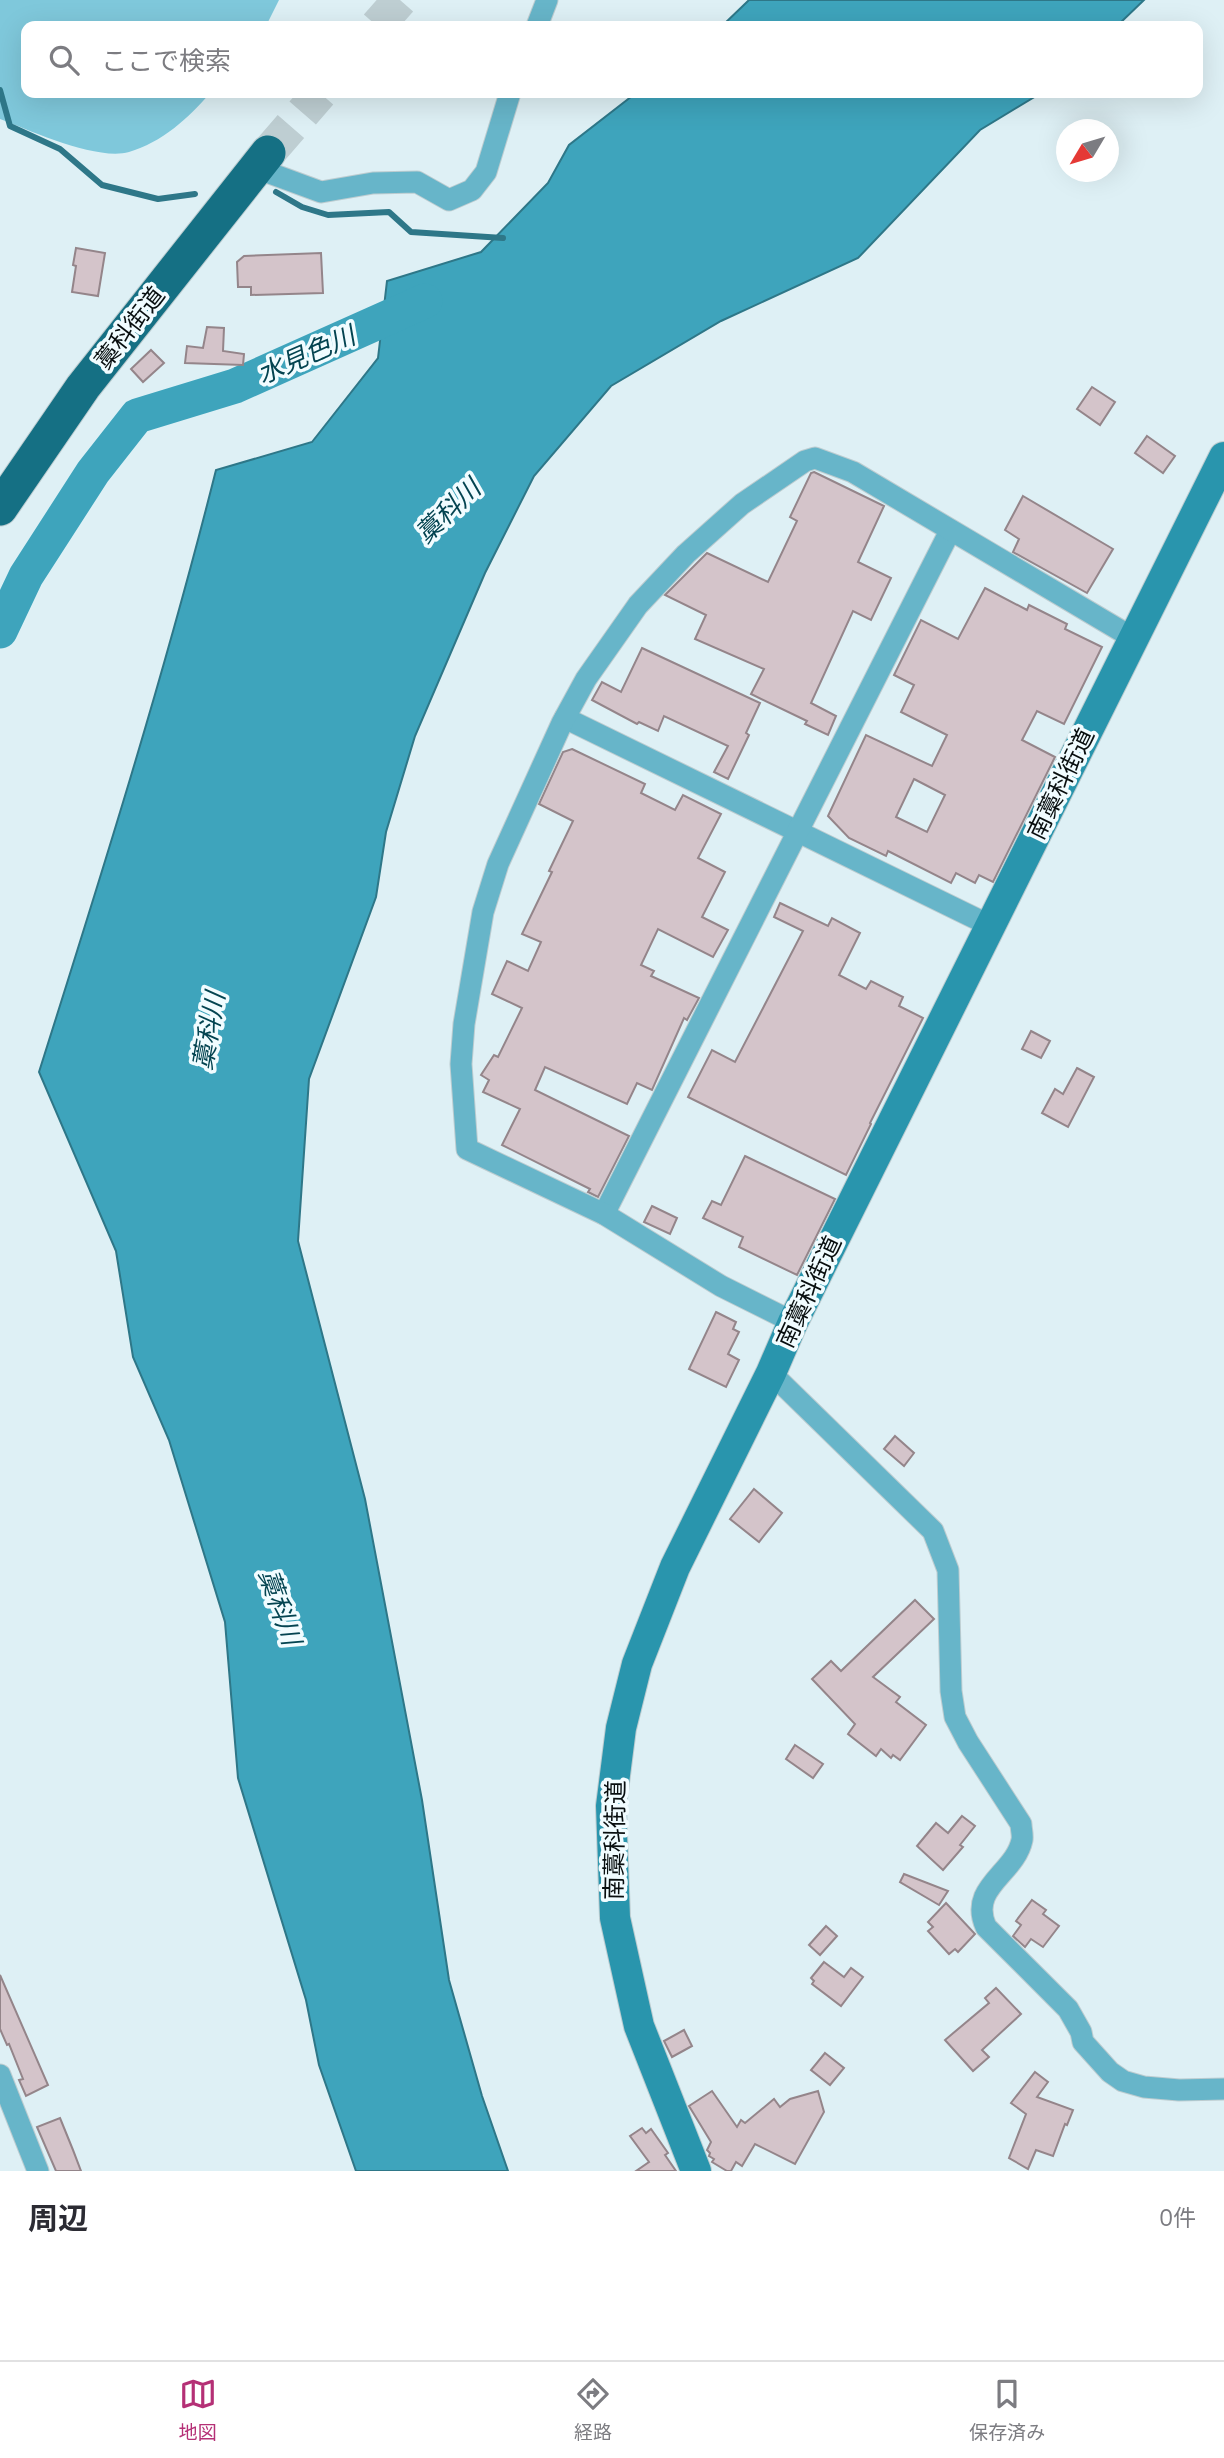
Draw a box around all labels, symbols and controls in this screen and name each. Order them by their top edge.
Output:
search box [21,21,1203,98]
icon: search [45,41,83,79]
text: ここで検索 [101,44,231,79]
north arrow [1056,119,1119,182]
street label: 藁科街道 [88,280,172,376]
water label: 水見色川 [252,317,364,393]
water label: 藁科川 [408,470,491,551]
street label: 南藁科街道 [1020,723,1102,845]
water label: 藁科川 [185,987,234,1073]
street label: 南藁科街道 [769,1231,849,1353]
water label: 藁科川 [250,1565,310,1653]
street label: 南藁科街道 [598,1780,632,1900]
text: 周辺 [28,2199,88,2240]
text: 0件 [1159,2203,1196,2234]
tab: 地図 [179,2375,217,2446]
tab: 経路 [574,2375,612,2446]
tab: 保存済み [969,2375,1045,2446]

